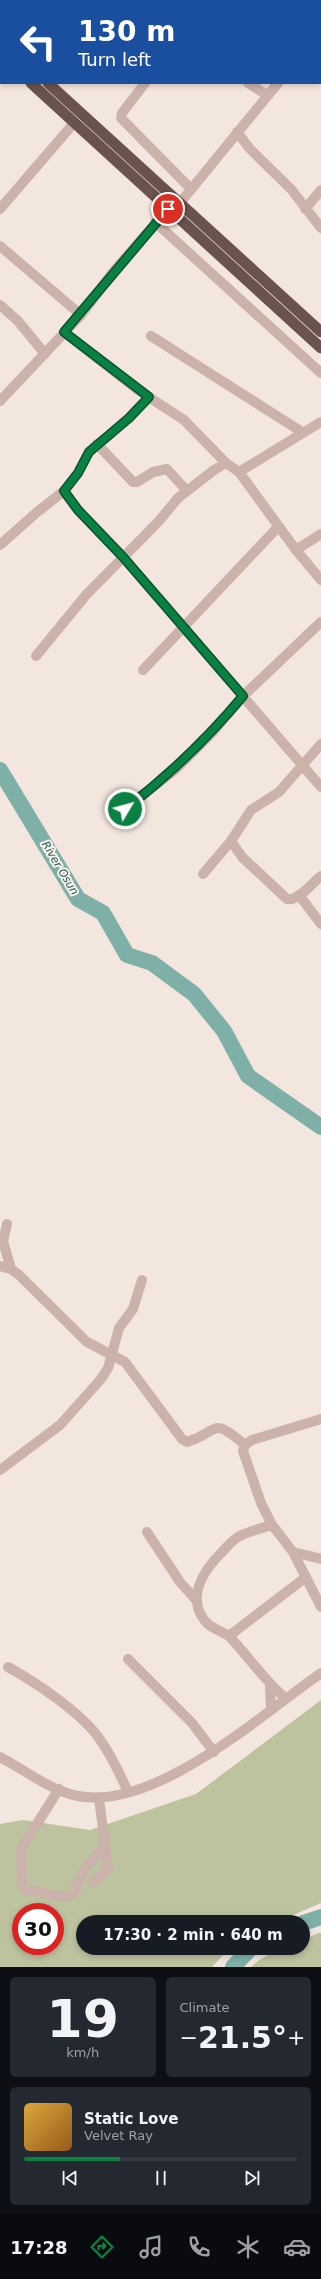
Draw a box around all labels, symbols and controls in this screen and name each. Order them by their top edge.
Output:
text: 130 m [78,15,175,48]
icon: left [12,16,64,68]
text: Turn left [78,49,151,70]
pin [151,192,185,226]
icon: arrive [157,198,179,220]
position arrow [104,788,146,830]
water label: River Osun [39,839,81,897]
speed limit sign: 30 [12,1903,64,1955]
text: 17:30 · 2 min · 640 m [103,1926,283,1944]
text: 19 [47,1989,119,2049]
text: Climate [180,2000,230,2015]
text: 21.5° [198,2020,287,2055]
text: − [180,2025,198,2050]
text: + [287,2025,305,2050]
text: km/h [66,2045,99,2060]
text: Static Love [84,2110,178,2128]
text: Velvet Ray [84,2128,153,2143]
icon: previous [59,2167,81,2189]
icon: pause [150,2167,172,2189]
icon: next [241,2167,263,2189]
icon: directions [88,2233,116,2261]
icon: music [137,2233,165,2261]
icon: phone [185,2233,213,2261]
icon: climate [234,2233,262,2261]
icon: car [283,2233,311,2261]
text: 17:28 [10,2237,68,2258]

